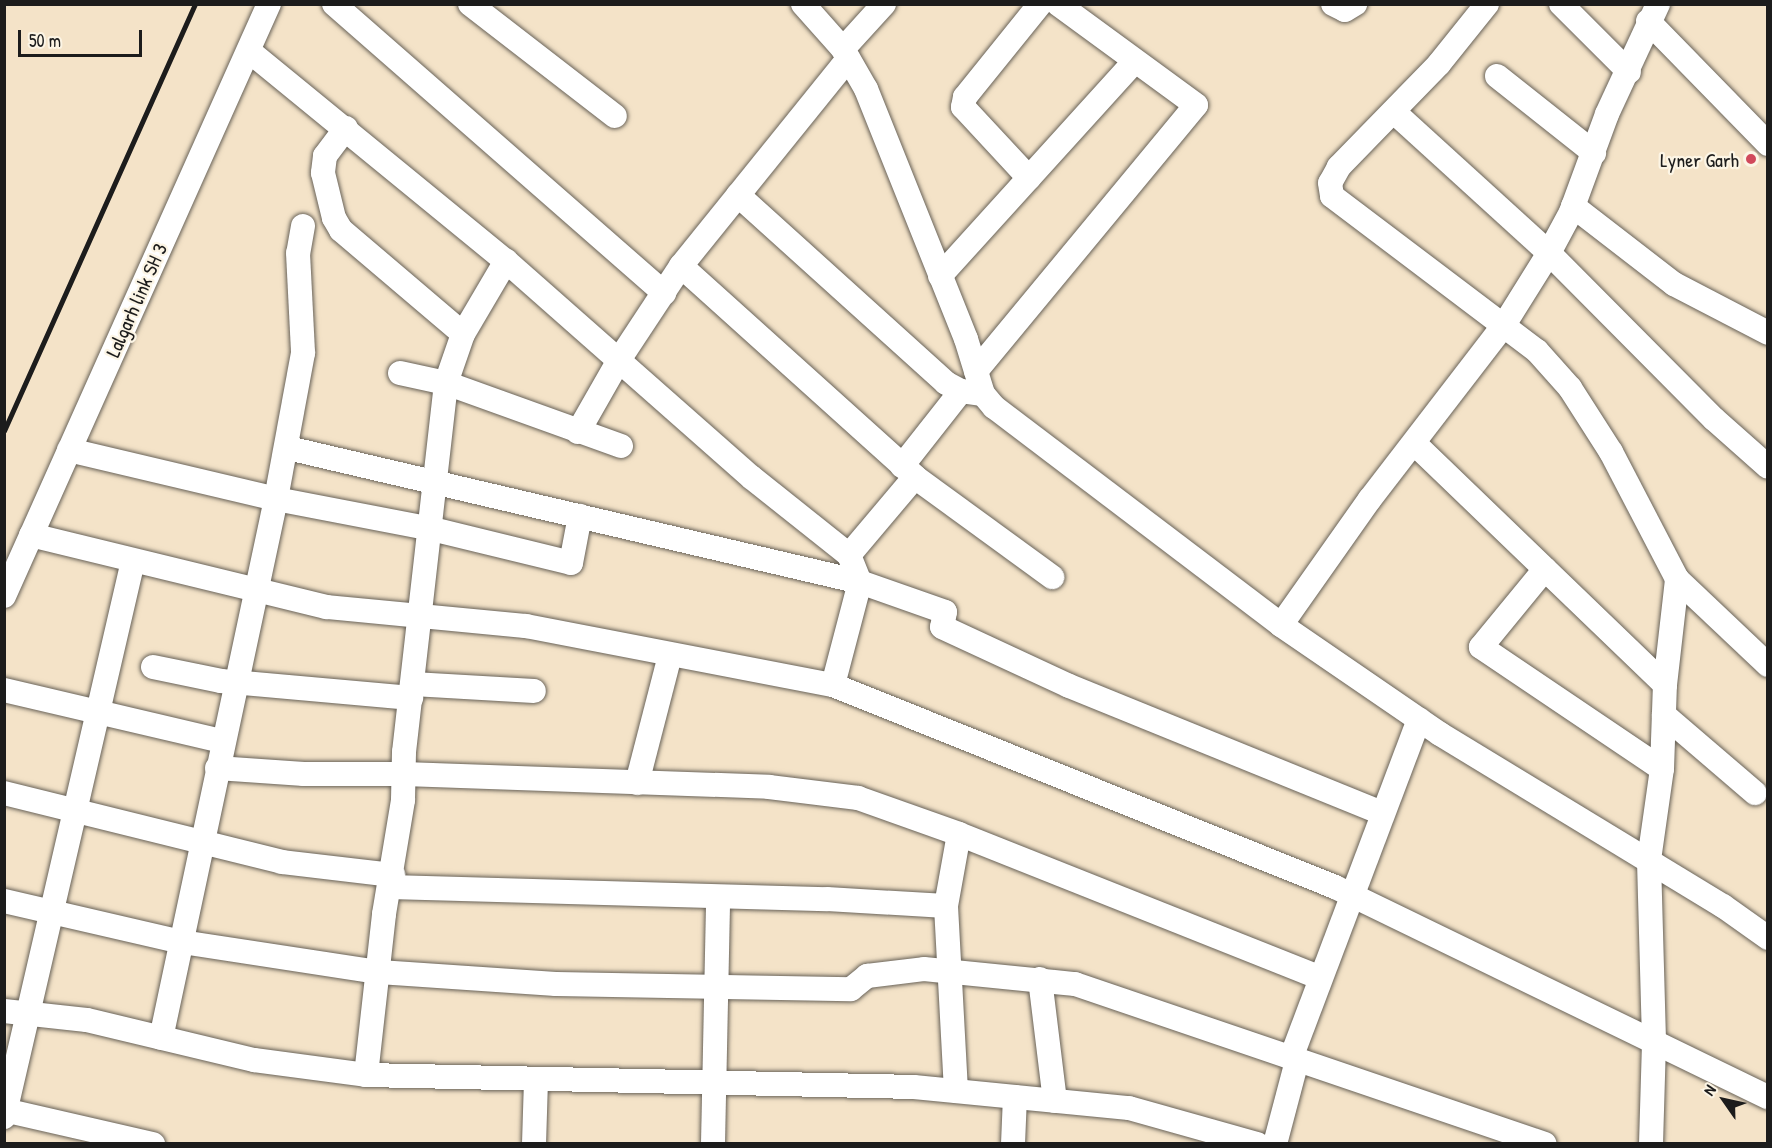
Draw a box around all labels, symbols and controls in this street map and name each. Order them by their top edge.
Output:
scale bar [21,18,146,56]
text: 50 m [29,28,61,53]
place label: Lyner Garh [1660,147,1739,171]
marker: Lyner Garh [1744,152,1758,166]
street label: Lalgarh link SH 3 [100,239,172,361]
north arrow [1694,1070,1754,1130]
text: N [1698,1080,1721,1100]

